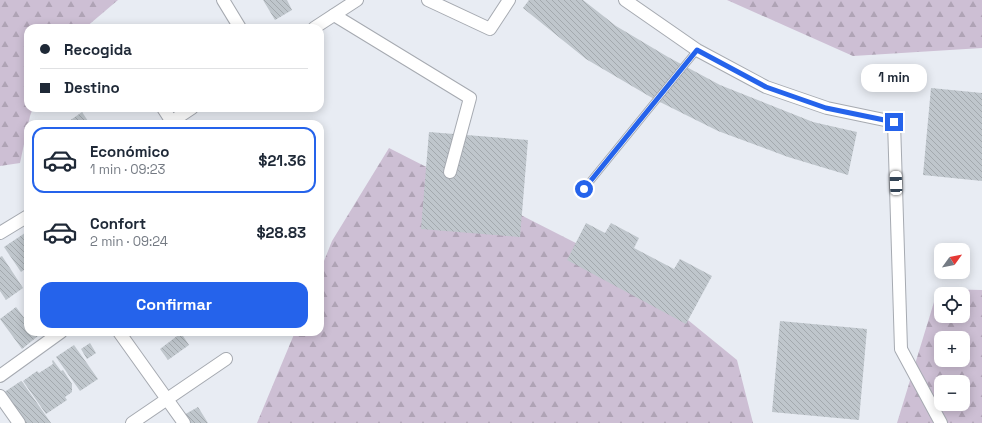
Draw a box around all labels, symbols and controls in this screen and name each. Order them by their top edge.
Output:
text: Recogida [64,40,132,59]
callout: 1 min [861,64,927,92]
text: 1 min [878,69,910,86]
text: Destino [64,78,120,97]
route end [885,113,903,131]
icon: car [42,142,78,178]
text: Económico [90,142,169,161]
text: $21.36 [258,151,306,170]
text: 1 min · 09:23 [90,161,165,178]
car [890,171,902,195]
route start [575,180,593,198]
icon: car [42,214,78,250]
text: Confort [90,214,146,233]
text: $28.83 [256,223,306,242]
text: 2 min · 09:24 [90,233,168,250]
north arrow [934,243,970,279]
map controls [934,243,970,411]
button: Confirmar [40,282,308,328]
button: locate [934,287,970,323]
button: + [934,331,970,367]
button: − [934,375,970,411]

